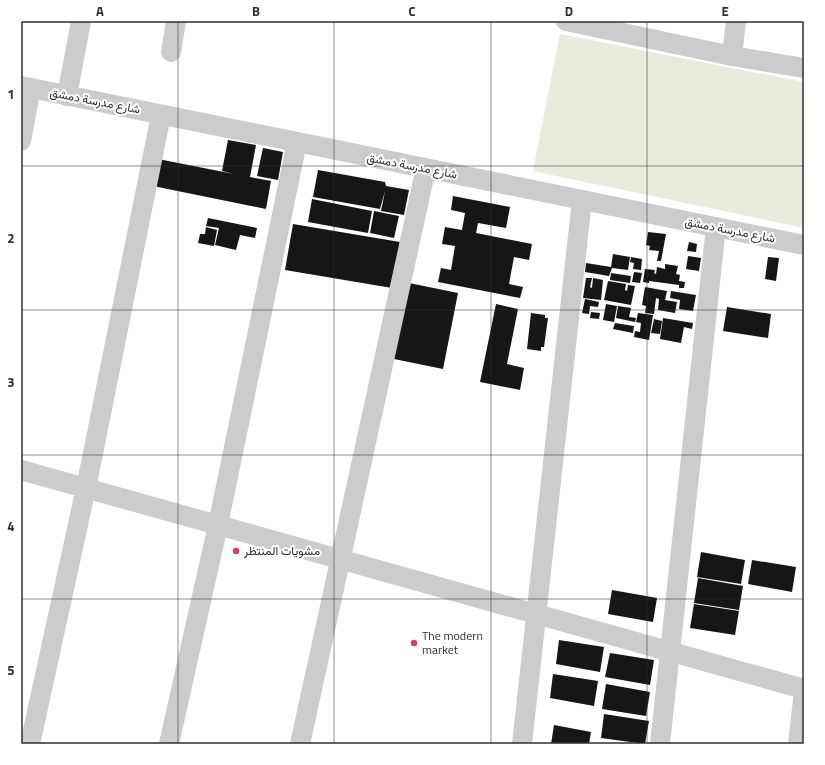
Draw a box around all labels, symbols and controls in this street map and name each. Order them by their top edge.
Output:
text: A [96,1,104,21]
text: B [252,1,260,21]
text: C [408,1,416,21]
text: D [565,1,573,21]
text: E [721,1,729,21]
street label: شارع مدرسة دمشق [48,82,142,119]
text: 1 [7,84,15,104]
street label: شارع مدرسة دمشق [365,147,459,184]
street label: شارع مدرسة دمشق [683,211,777,248]
text: 2 [7,228,15,248]
text: 3 [7,372,15,392]
text: 4 [7,516,15,536]
place label: مشويات المنتظر [243,541,320,560]
marker: مشويات المنتظر [231,546,241,556]
place label: The modern market [422,626,483,659]
marker: The modern market [409,638,419,648]
text: 5 [7,660,15,680]

